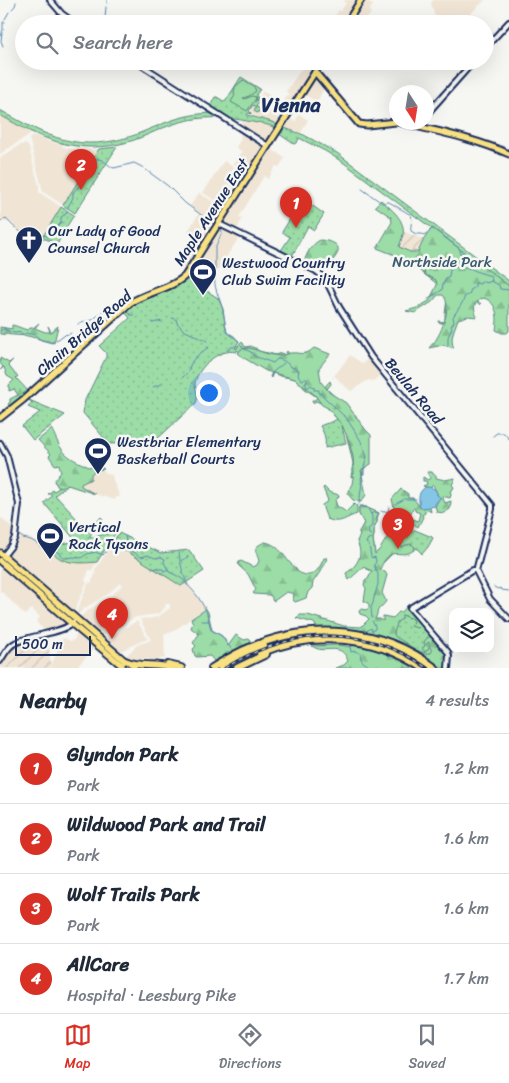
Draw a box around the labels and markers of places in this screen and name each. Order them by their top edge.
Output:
pin: 2 [65,149,97,190]
pin: 1 [280,187,312,228]
place label: Our Lady of Good Counsel Church [48,218,161,261]
church icon: Our Lady of Good Counsel Church [14,225,44,264]
place label: Westwood Country Club Swim Facility [222,250,345,293]
sports icon: Westwood Country Club Swim Facility [188,257,218,296]
place label: Westbriar Elementary Basketball Courts [117,429,261,472]
sports icon: Westbriar Elementary Basketball Courts [83,436,113,475]
pin: 3 [382,508,414,549]
place label: Vertical Rock Tysons [69,514,149,557]
sports icon: Vertical Rock Tysons [35,521,65,560]
pin: 4 [96,598,128,639]

